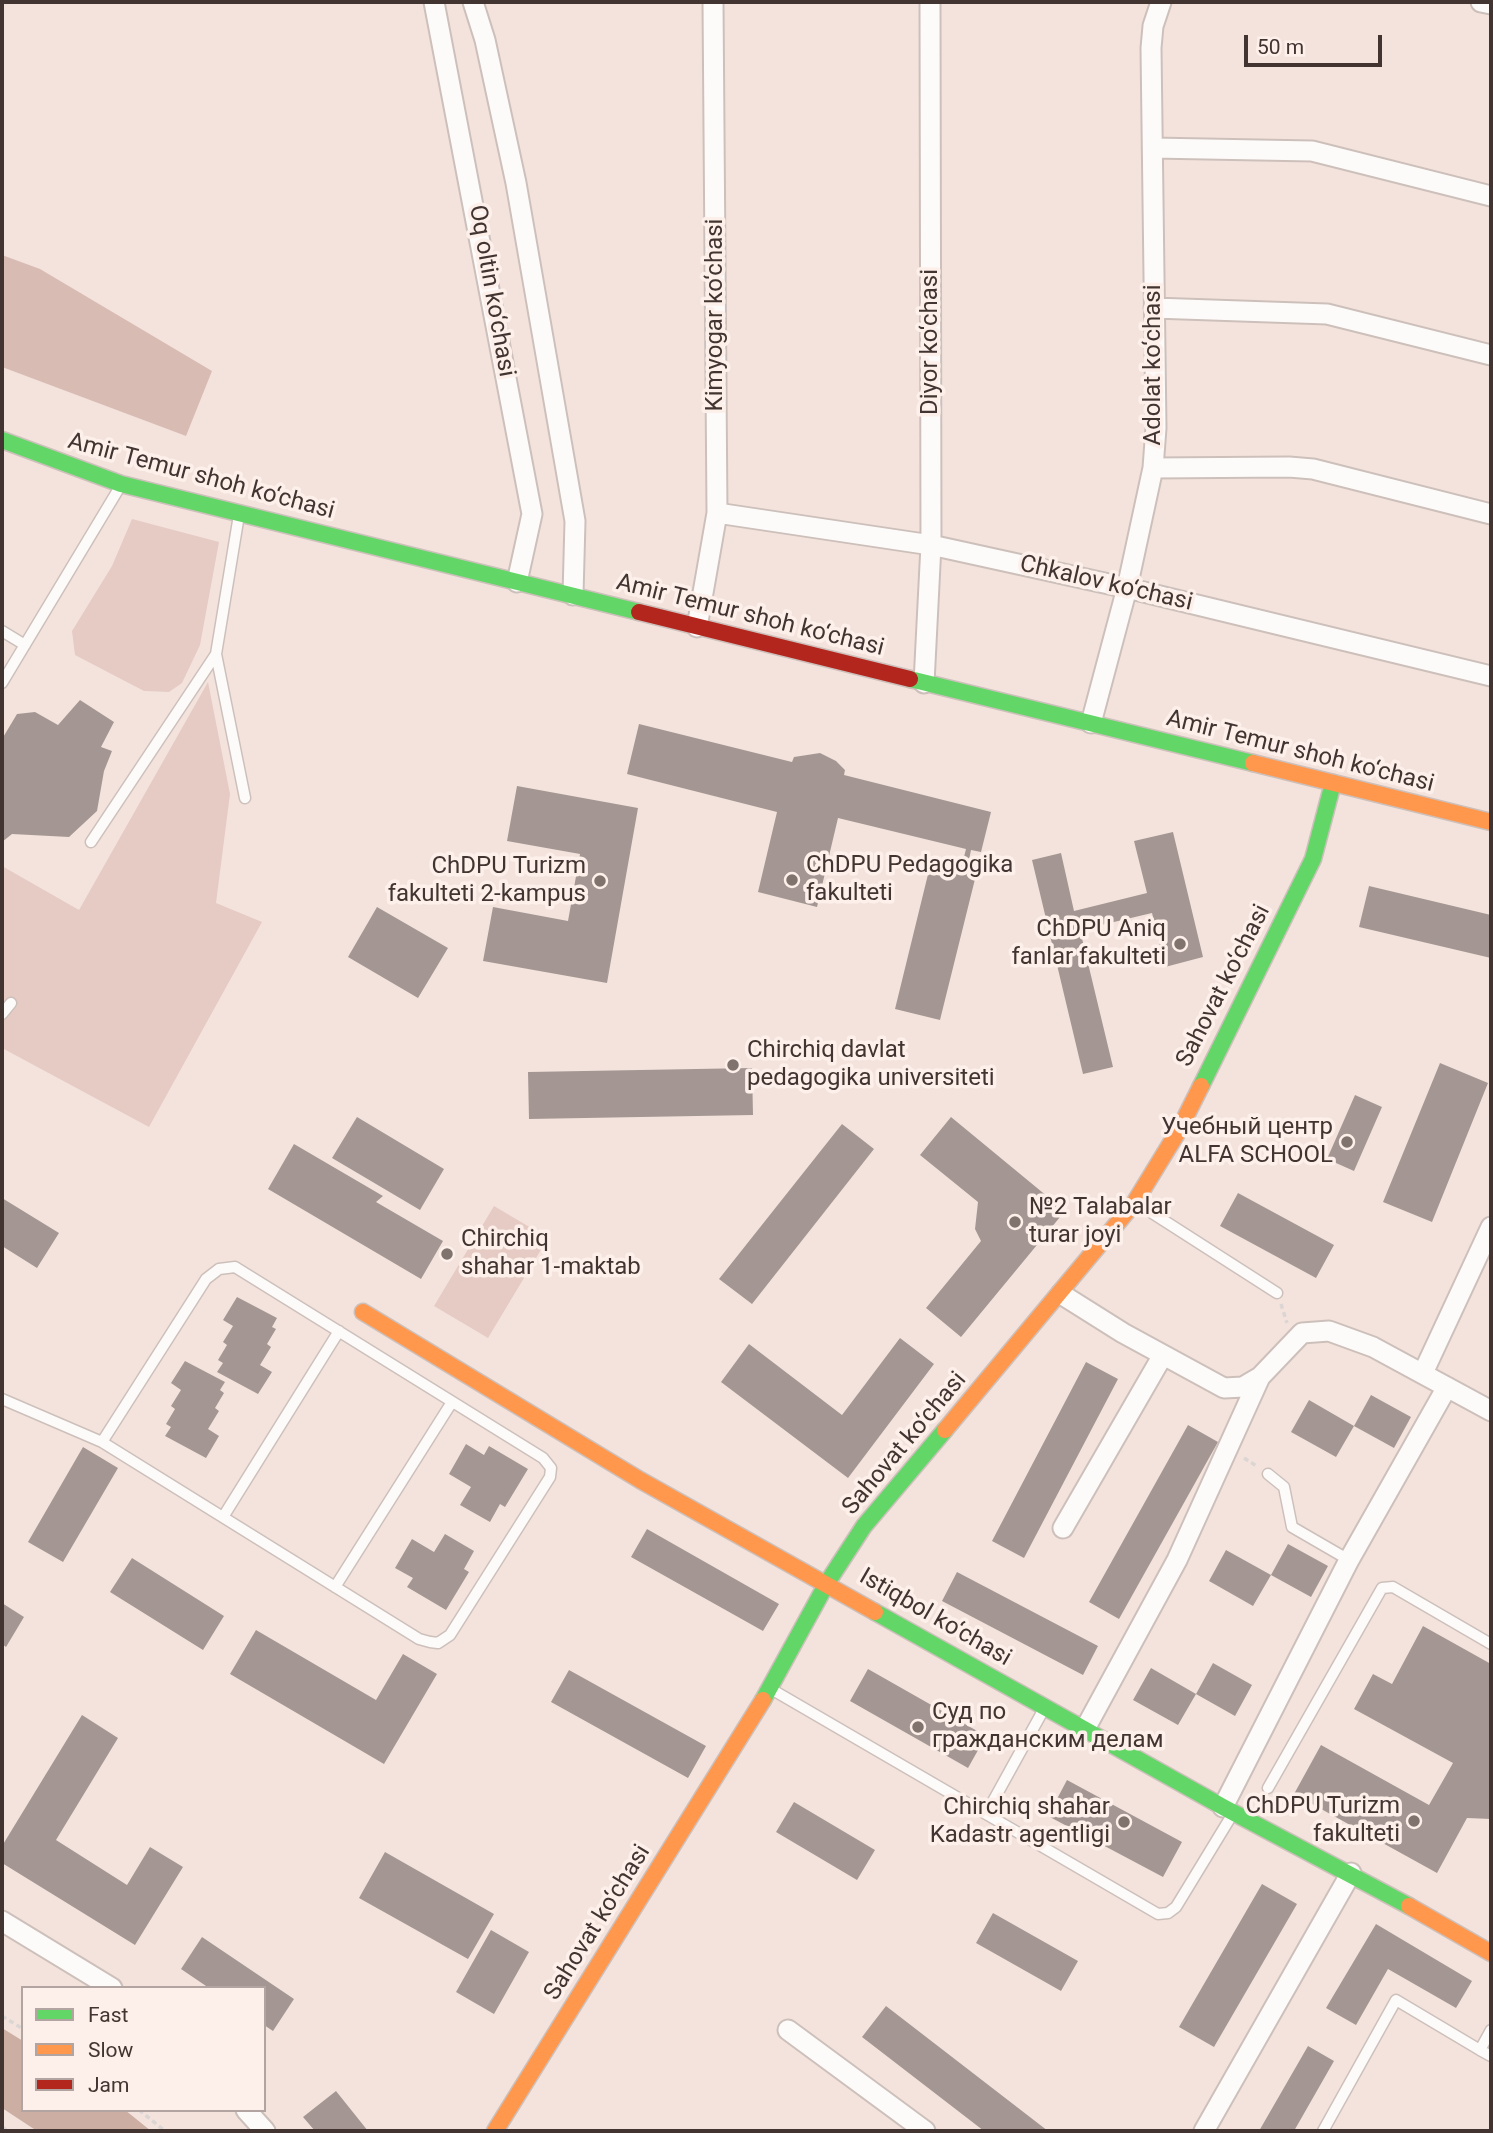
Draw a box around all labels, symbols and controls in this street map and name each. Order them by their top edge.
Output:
scale bar [1248,21,1386,65]
text: 50 m [1257,35,1304,59]
street label: Oq oltin ko‘chasi [462,203,520,379]
street label: Kimyogar ko‘chasi [702,219,730,411]
street label: Diyor ko‘chasi [917,269,945,415]
street label: Adolat ko‘chasi [1140,284,1168,446]
street label: Amir Temur shoh ko‘chasi [65,428,337,526]
street label: Chkalov ko‘chasi [1017,550,1195,618]
street label: Amir Temur shoh ko‘chasi [613,569,887,663]
street label: Amir Temur shoh ko‘chasi [1163,705,1437,799]
place label: ChDPU Pedagogika fakulteti [806,852,1013,908]
place label: ChDPU Turizm fakulteti 2-kampus [388,853,586,909]
marker: ChDPU Pedagogika fakulteti [784,872,800,888]
marker: ChDPU Turizm fakulteti 2-kampus [592,873,608,889]
street label: Sahovat ko‘chasi [1171,900,1277,1072]
place label: ChDPU Aniq fanlar fakulteti [1011,916,1166,972]
marker: ChDPU Aniq fanlar fakulteti [1172,936,1188,952]
place label: Chirchiq davlat pedagogika universiteti [747,1037,995,1093]
marker: Chirchiq davlat pedagogika universiteti [725,1057,741,1073]
place label: Учебный центр ALFA SCHOOL [1161,1114,1333,1170]
marker: Учебный центр ALFA SCHOOL [1339,1134,1355,1150]
place label: №2 Talabalar turar joyi [1029,1194,1172,1250]
marker: №2 Talabalar turar joyi [1007,1214,1023,1230]
place label: Chirchiq shahar 1-maktab [461,1226,641,1282]
marker: Chirchiq shahar 1-maktab [439,1246,455,1262]
street label: Sahovat ko‘chasi [837,1367,973,1521]
street label: Istiqbol ko‘chasi [854,1563,1016,1673]
place label: Суд по гражданским делам [932,1699,1163,1755]
marker: Суд по гражданским делам [910,1719,926,1735]
place label: ChDPU Turizm fakulteti [1245,1793,1400,1849]
place label: Chirchiq shahar Kadastr agentligi [930,1794,1110,1850]
marker: ChDPU Turizm fakulteti [1406,1813,1422,1829]
marker: Chirchiq shahar Kadastr agentligi [1116,1814,1132,1830]
street label: Sahovat ko‘chasi [539,1840,657,2006]
legend [21,1986,266,2112]
text: Fast [88,2003,128,2027]
text: Slow [88,2038,133,2062]
text: Jam [88,2073,129,2097]

